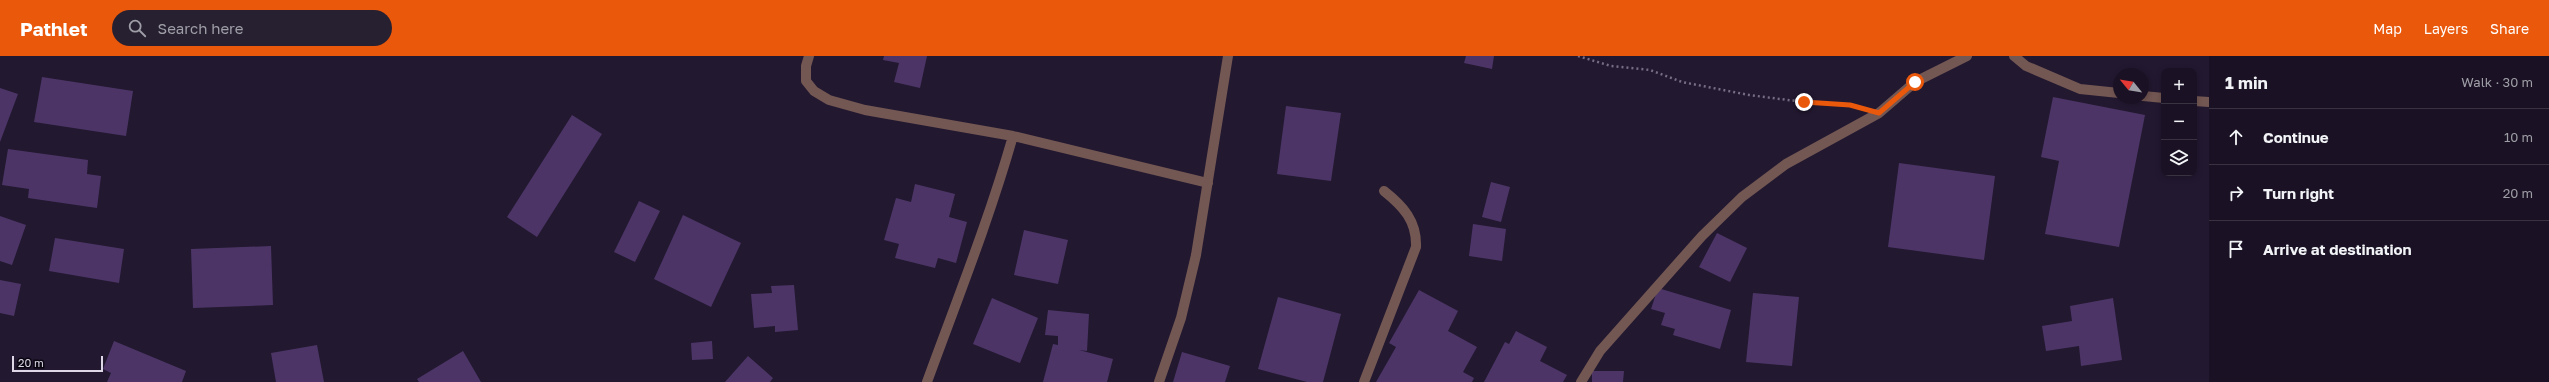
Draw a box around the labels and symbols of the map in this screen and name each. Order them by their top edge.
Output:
north arrow [2113,68,2149,104]
route start [1906,73,1924,91]
route end [1795,93,1813,111]
scale bar [12,354,103,373]

